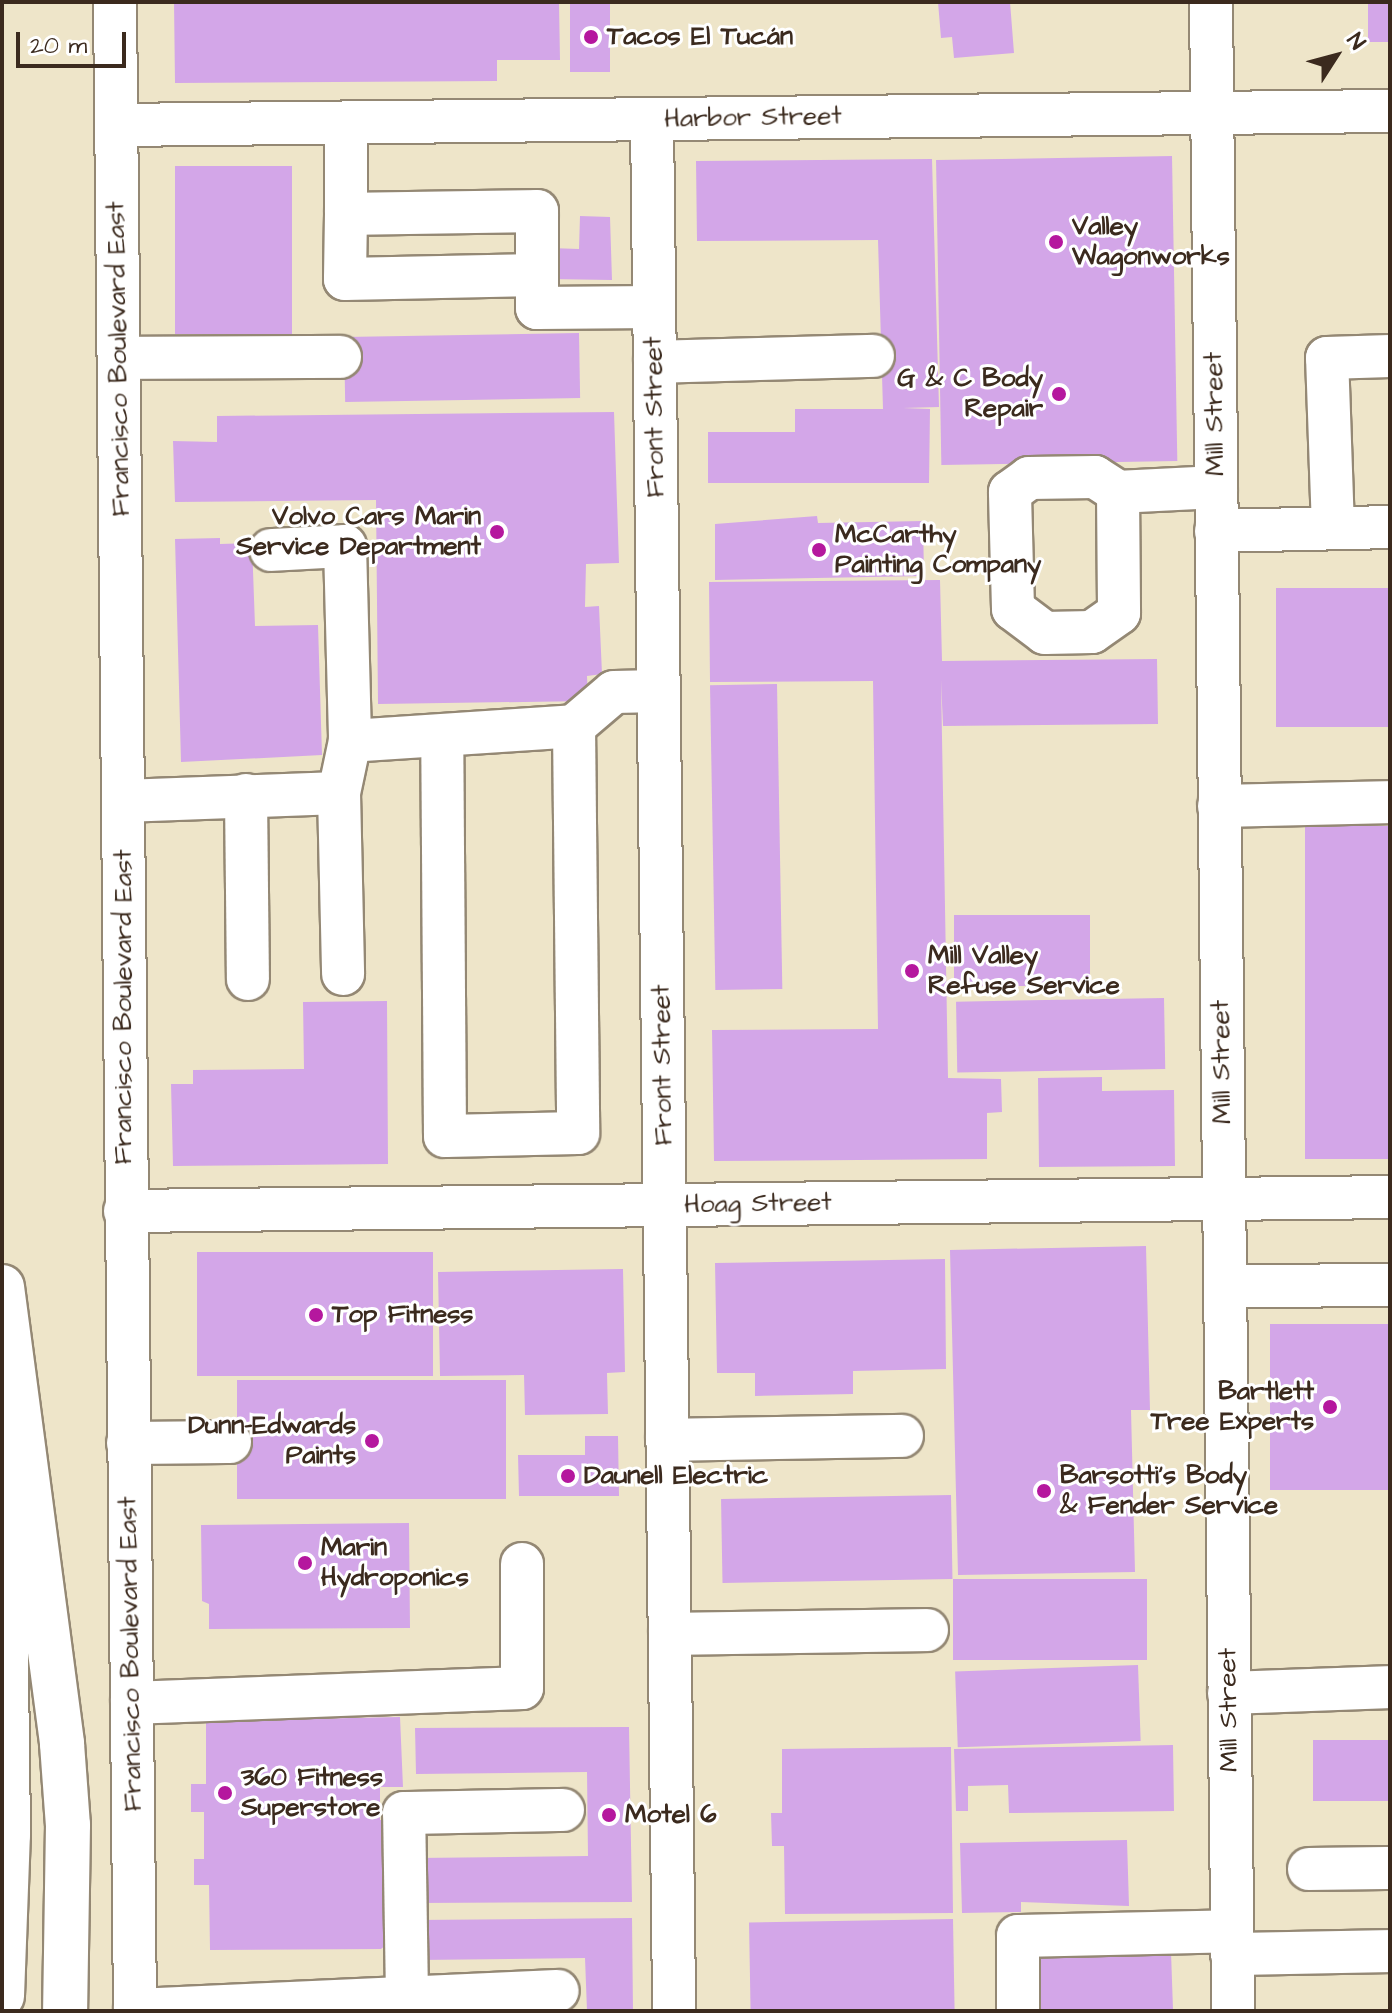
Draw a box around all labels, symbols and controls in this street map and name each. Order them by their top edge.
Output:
scale bar [20,16,130,66]
north arrow [1296,16,1376,96]
place label: Tacos El Tucán [607,21,793,53]
text: N [1339,27,1372,56]
marker: Tacos El Tucán [582,28,600,46]
text: 20 m [30,29,87,63]
street label: Harbor Street [664,101,842,135]
street label: Francisco Boulevard East [101,201,137,517]
place label: Valley Wagonworks [1072,211,1230,272]
marker: Valley Wagonworks [1047,233,1065,251]
street label: Front Street [638,336,672,498]
street label: Mill Street [1198,352,1232,476]
place label: G & C Body Repair [897,363,1043,424]
marker: G & C Body Repair [1050,385,1068,403]
place label: Volvo Cars Marin Service Department [236,501,481,562]
place label: McCarthy Painting Company [835,519,1041,580]
marker: Volvo Cars Marin Service Department [488,523,506,541]
marker: McCarthy Painting Company [810,541,828,559]
street label: Francisco Boulevard East [108,850,140,1164]
place label: Mill Valley Refuse Service [928,940,1120,1002]
marker: Mill Valley Refuse Service [903,962,921,980]
street label: Front Street [646,984,680,1146]
street label: Mill Street [1205,1000,1239,1124]
street label: Hoag Street [684,1187,832,1221]
place label: Top Fitness [332,1299,473,1331]
marker: Top Fitness [307,1306,325,1324]
place label: Bartlett Tree Experts [1151,1376,1314,1438]
marker: Bartlett Tree Experts [1321,1398,1339,1416]
place label: Dunn-Edwards Paints [188,1410,356,1472]
marker: Dunn-Edwards Paints [363,1432,381,1450]
place label: Daunell Electric [584,1460,768,1492]
place label: Barsotti's Body & Fender Service [1060,1460,1278,1522]
marker: Daunell Electric [559,1467,577,1485]
marker: Barsotti's Body & Fender Service [1035,1482,1053,1500]
street label: Francisco Boulevard East [113,1496,149,1812]
place label: Marin Hydroponics [321,1532,469,1594]
marker: Marin Hydroponics [296,1554,314,1572]
street label: Mill Street [1212,1648,1246,1772]
place label: 360 Fitness Superstore [241,1762,383,1824]
marker: 360 Fitness Superstore [216,1784,234,1802]
place label: Motel 6 [625,1799,717,1831]
marker: Motel 6 [600,1806,618,1824]

